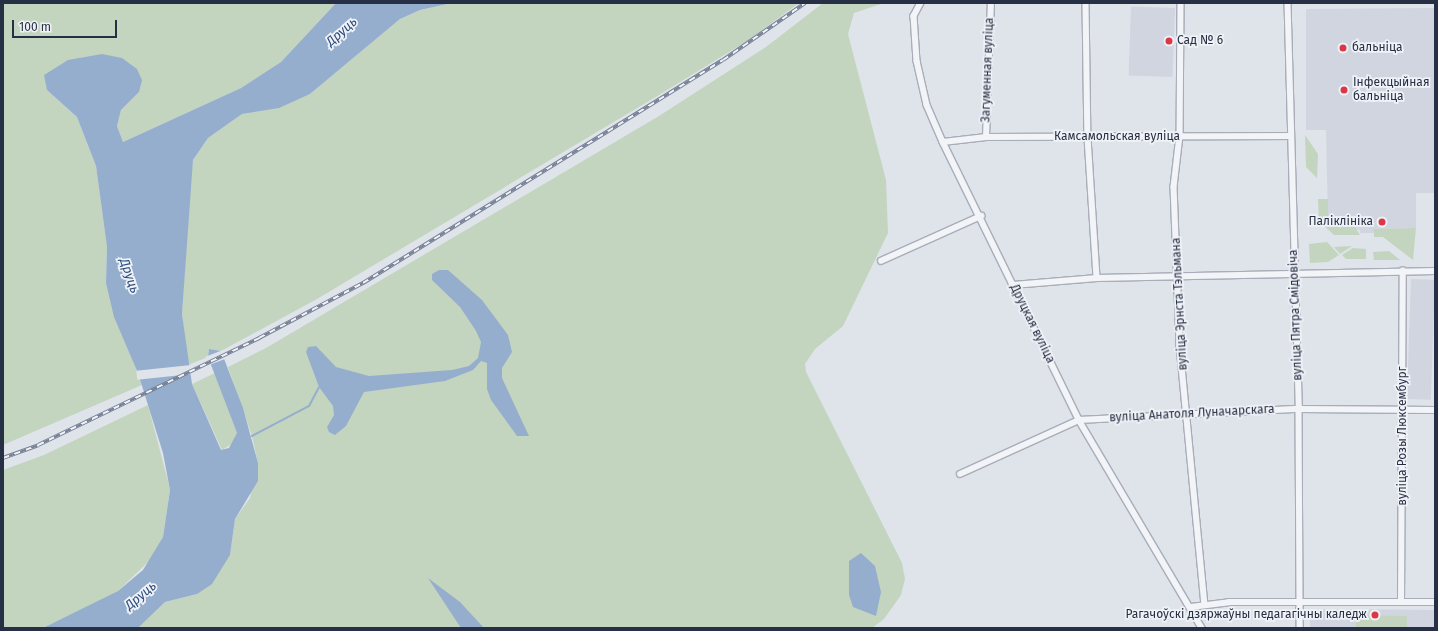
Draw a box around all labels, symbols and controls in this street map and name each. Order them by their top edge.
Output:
scale bar [14,12,119,38]
water label: Друць [323,14,361,50]
street label: Загуменная вуліца [979,17,997,123]
text: 100 m [19,20,51,34]
place label: Сад № 6 [1177,34,1223,48]
marker: Сад № 6 [1164,36,1174,46]
place label: бальніца [1352,41,1403,55]
marker: бальніца [1337,42,1349,54]
place label: Інфекцыйная бальніца [1353,76,1429,104]
marker: Інфекцыйная бальніца [1338,84,1350,96]
street label: Камсамольская вуліца [1054,130,1180,144]
place label: Паліклініка [1308,215,1373,229]
marker: Паліклініка [1376,216,1388,228]
street label: вуліца Эрнста Тэльмана [1169,237,1191,371]
street label: вуліца Пятра Смідовіча [1287,249,1305,381]
water label: Друць [116,256,142,296]
street label: Друцкая вуліца [1007,282,1057,366]
street label: вуліца Розы Люксембург [1396,366,1410,506]
street label: вуліца Анатоля Луначарскага [1109,402,1275,426]
water label: Друць [122,578,160,614]
place label: Рагачоўскі дзяржаўны педагагічны каледж [1125,608,1367,622]
marker: Рагачоўскі дзяржаўны педагагічны каледж [1370,610,1380,620]

